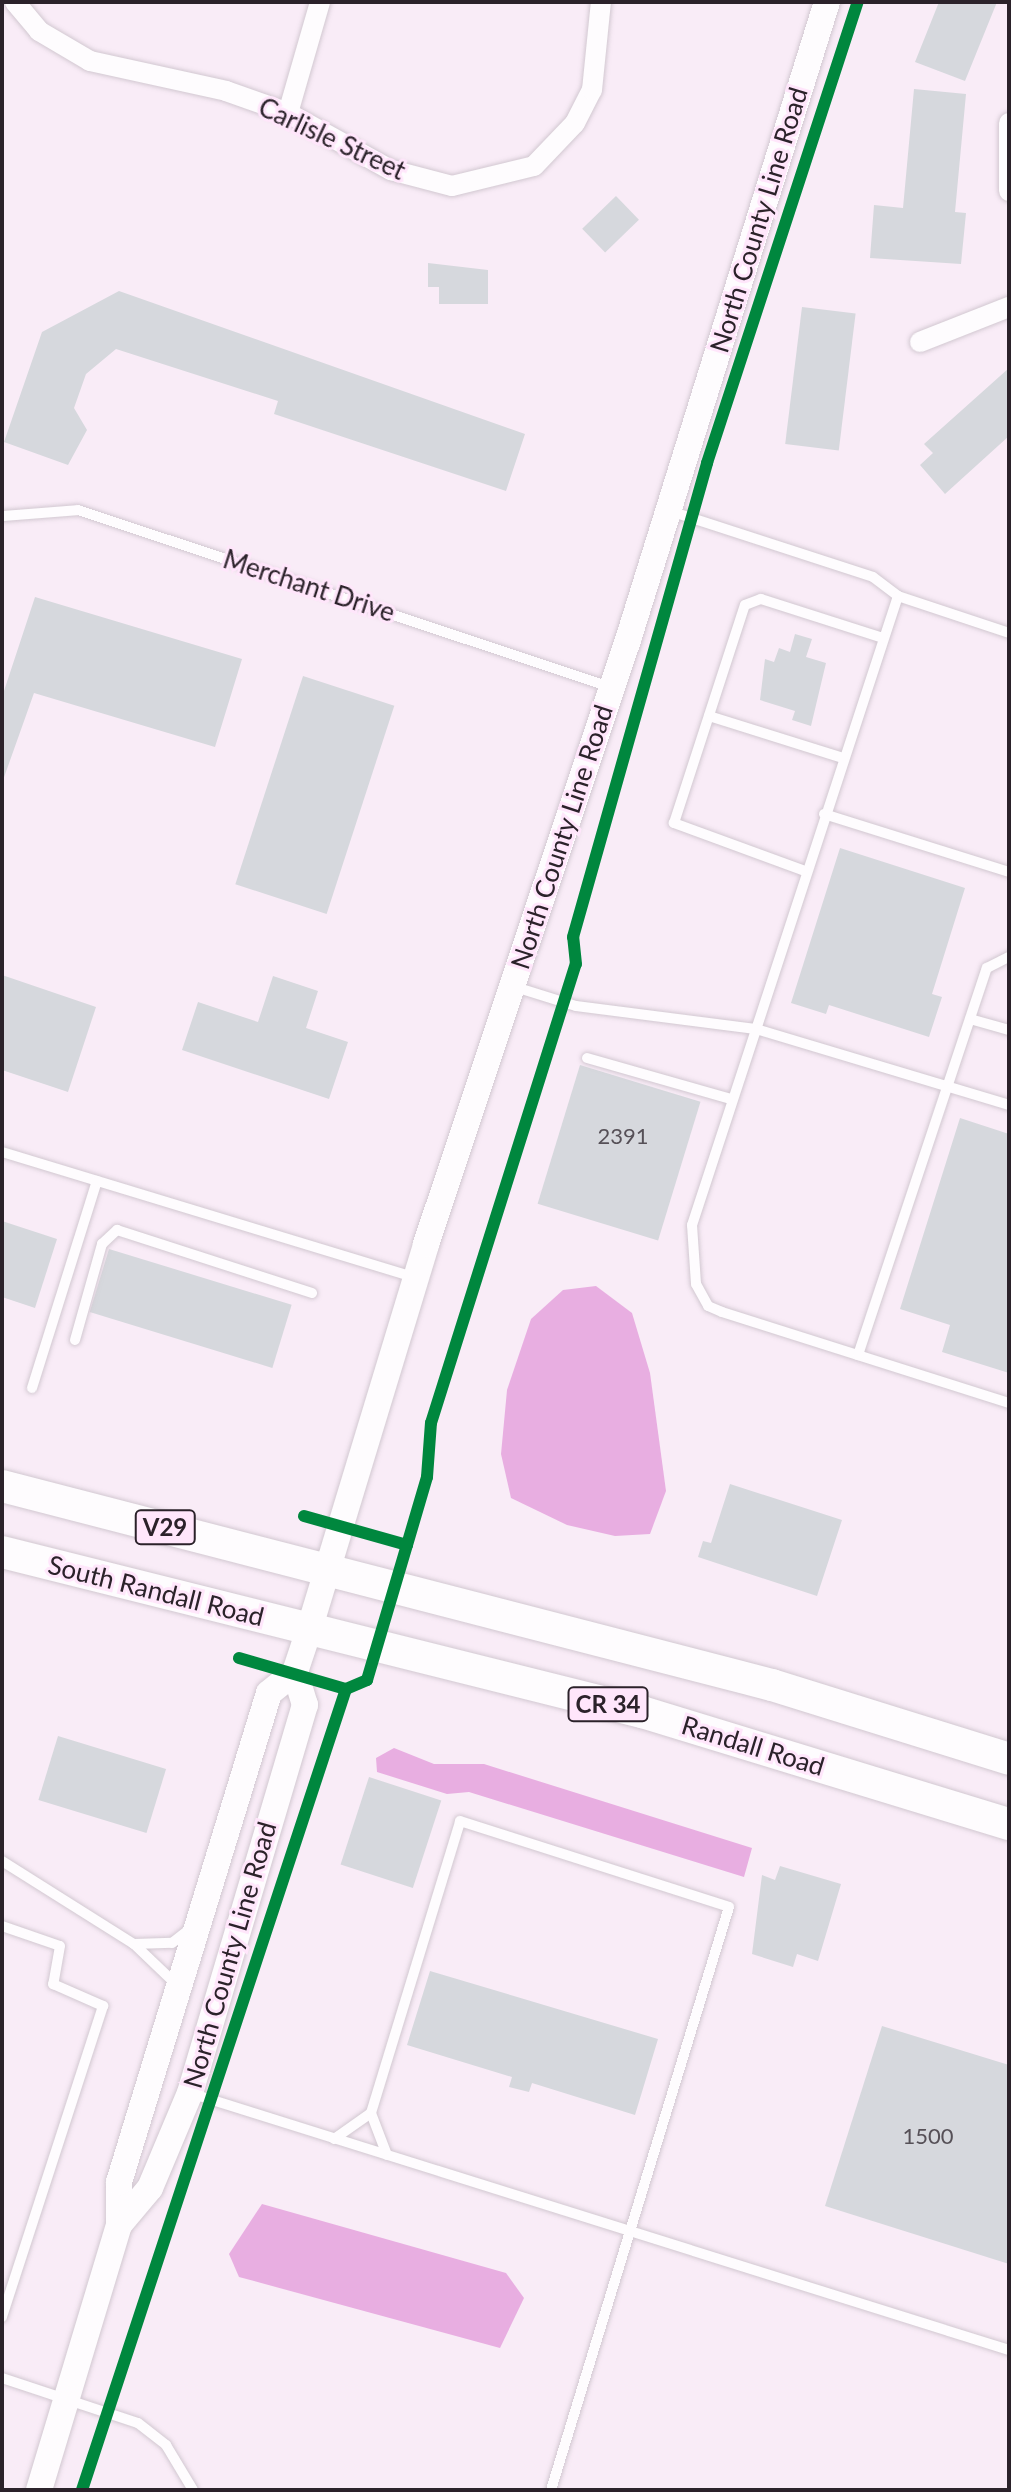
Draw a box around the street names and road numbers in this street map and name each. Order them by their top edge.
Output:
street label: North County Line Road [704,83,814,357]
street label: Carlisle Street [254,91,410,187]
street label: Merchant Drive [219,544,399,628]
street label: North County Line Road [504,701,620,973]
road number: V29 [133,1507,197,1547]
street label: South Randall Road [45,1549,267,1633]
road number: CR 34 [566,1684,650,1724]
street label: Randall Road [678,1710,828,1782]
street label: North County Line Road [177,1818,283,2092]

